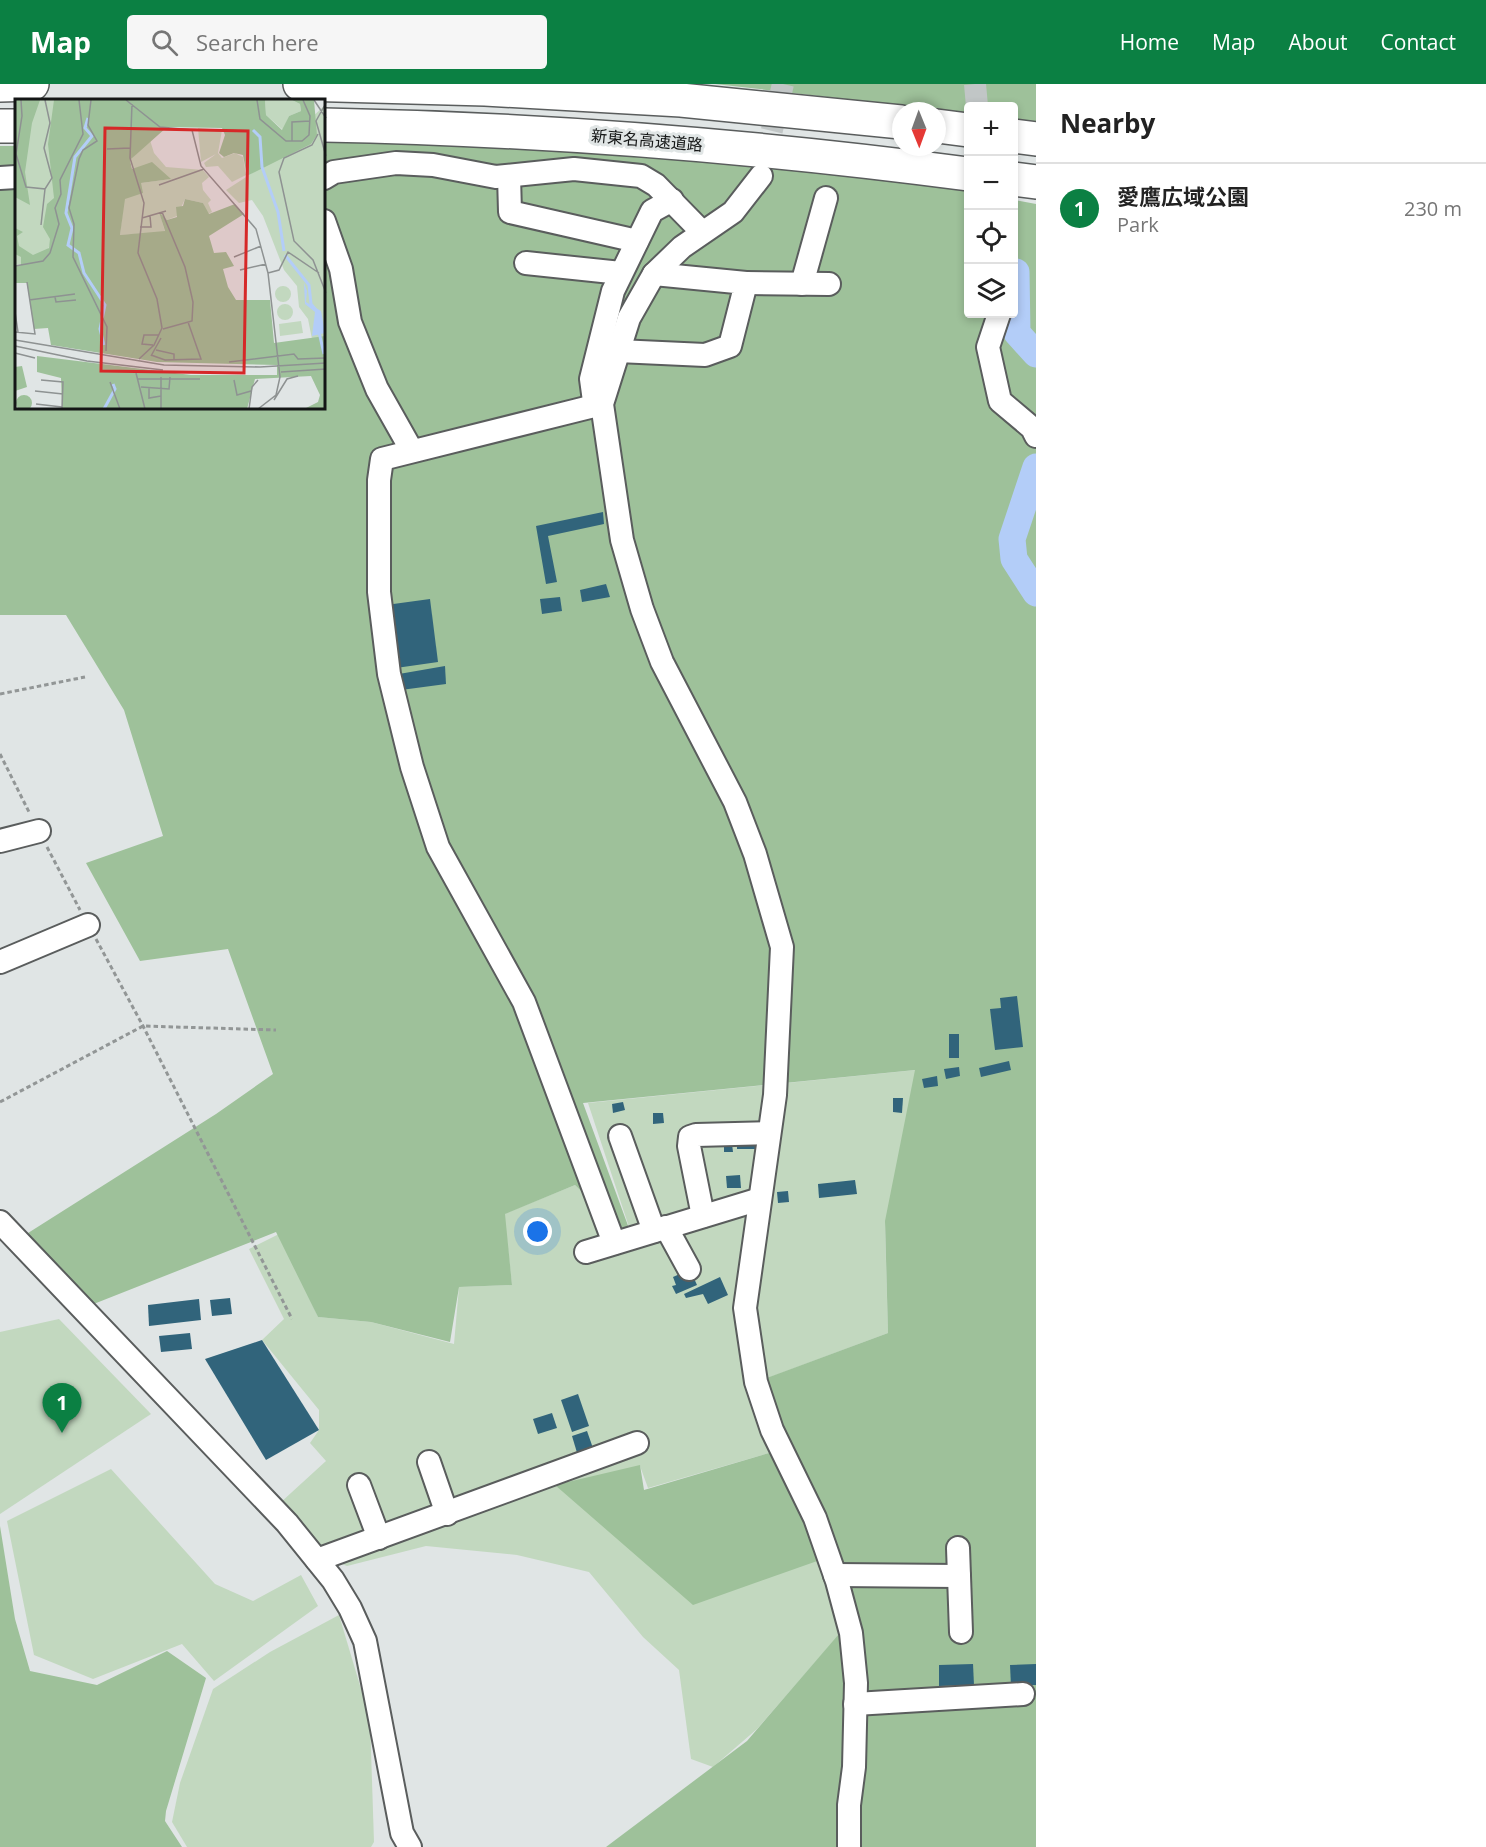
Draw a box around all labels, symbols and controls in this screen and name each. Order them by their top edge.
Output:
search box [127,15,547,69]
text: Map [30,23,91,61]
icon: search [148,26,181,59]
text: Search here [196,27,319,57]
text: Home [1120,28,1179,56]
text: Map [1212,28,1255,56]
text: About [1288,28,1348,56]
text: Contact [1381,28,1456,56]
inset map [15,99,326,410]
north arrow [892,102,946,156]
map controls [964,102,1018,318]
button: + [964,102,1018,156]
text: Nearby [1060,105,1155,141]
street label: 新東名高速道路 [590,124,704,156]
button: − [964,156,1018,210]
text: 愛鷹広域公園 [1117,181,1249,211]
text: 1 [1074,195,1085,222]
text: 230 m [1404,195,1462,222]
button: locate [964,210,1018,264]
text: Park [1117,211,1159,238]
button: layers [964,264,1018,318]
your location [523,1217,552,1246]
pin: 1 [42,1384,82,1433]

